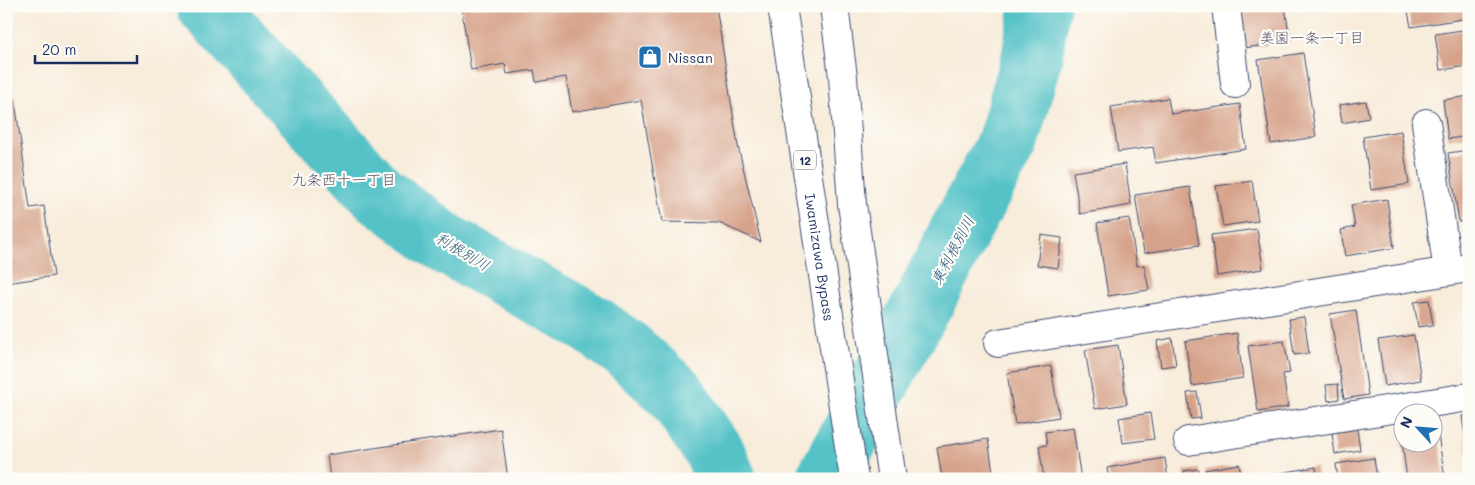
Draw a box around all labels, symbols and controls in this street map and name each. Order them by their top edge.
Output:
district label: 美園一条一丁目 [1259,27,1365,47]
scale bar [35,32,138,64]
text: 20 m [42,39,76,59]
shop icon: Nissan [637,44,663,70]
place label: Nissan [668,48,713,67]
road number: 12 [794,150,816,170]
district label: 九条西十一丁目 [291,169,397,189]
street label: Iwamizawa Bypass [801,192,839,322]
water label: 東利根別川 [926,212,978,288]
water label: 利根別川 [432,227,494,275]
north arrow [1392,402,1442,452]
text: N [1395,413,1417,431]

